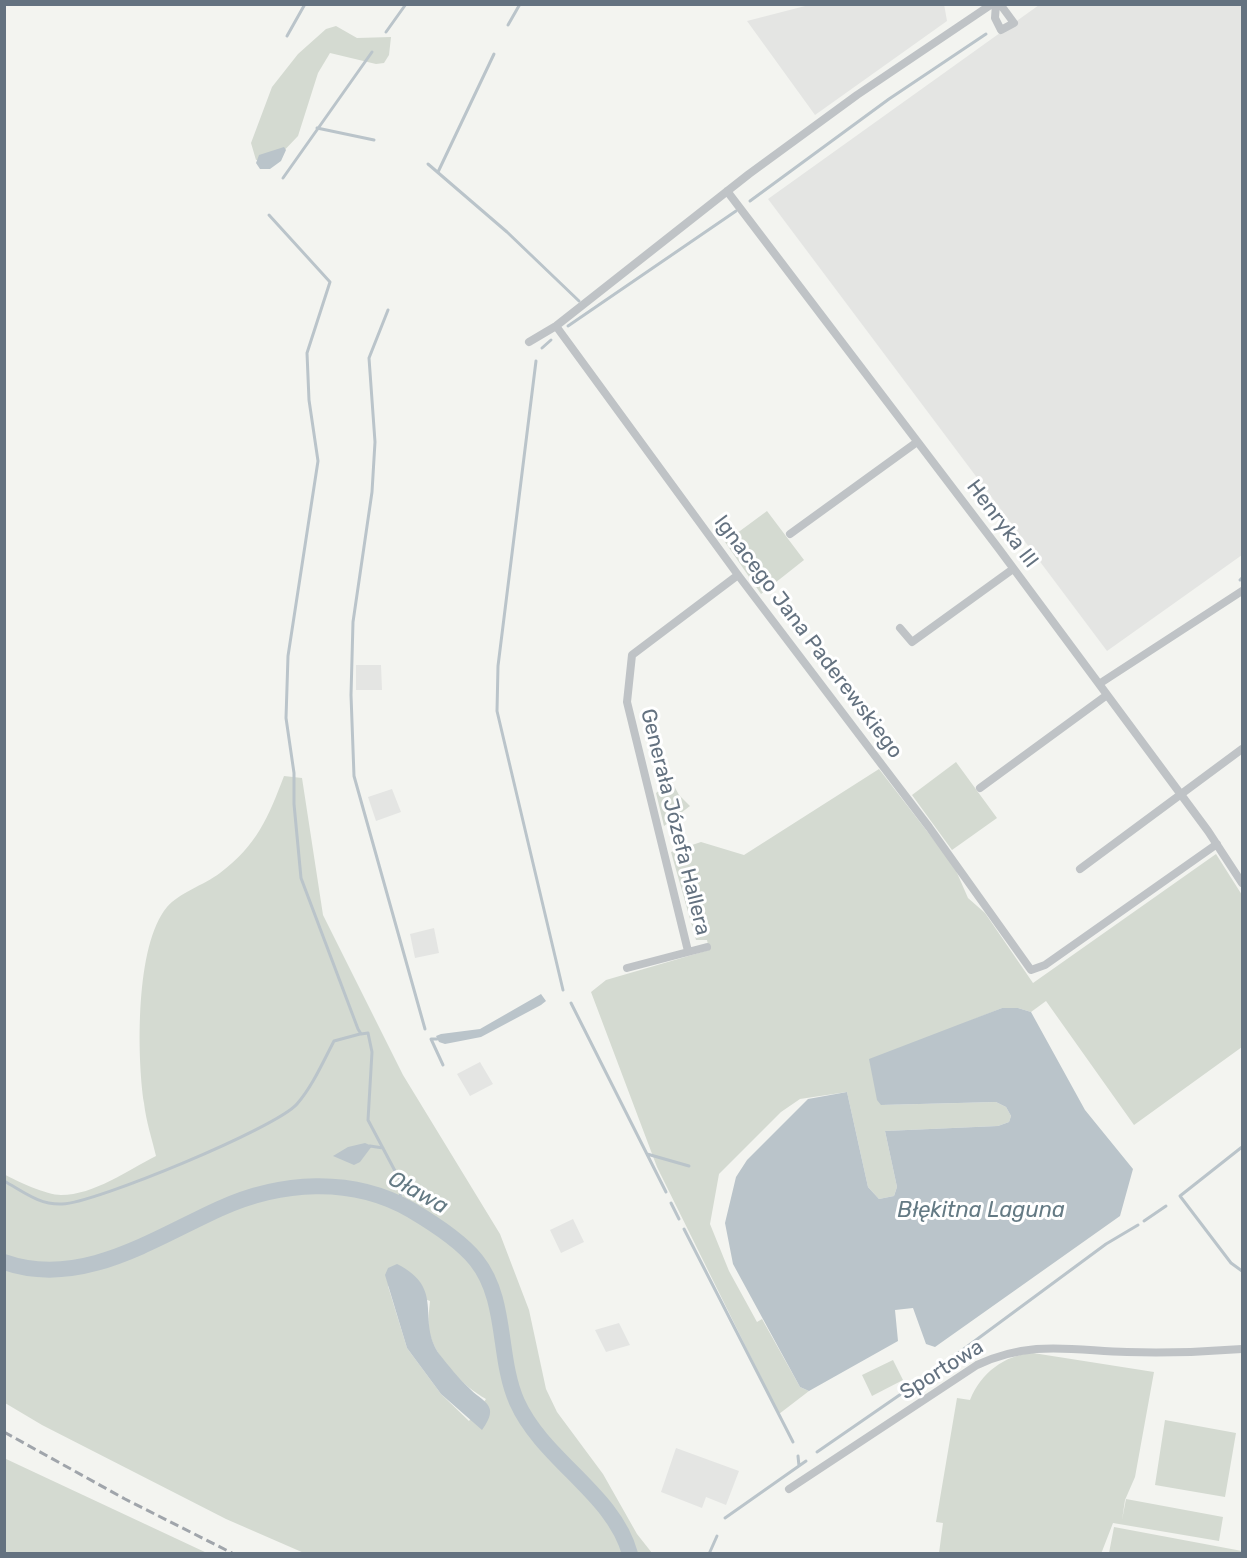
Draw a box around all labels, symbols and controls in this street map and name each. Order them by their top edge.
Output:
street label: Henryka III [961,475,1043,573]
street label: Ignacego Jana Paderewskiego [708,510,908,764]
street label: Generała Józefa Hallera [635,706,715,938]
water label: Oława [383,1166,453,1220]
water label: Błękitna Laguna [897,1198,1065,1224]
street label: Sportowa [896,1334,988,1406]

